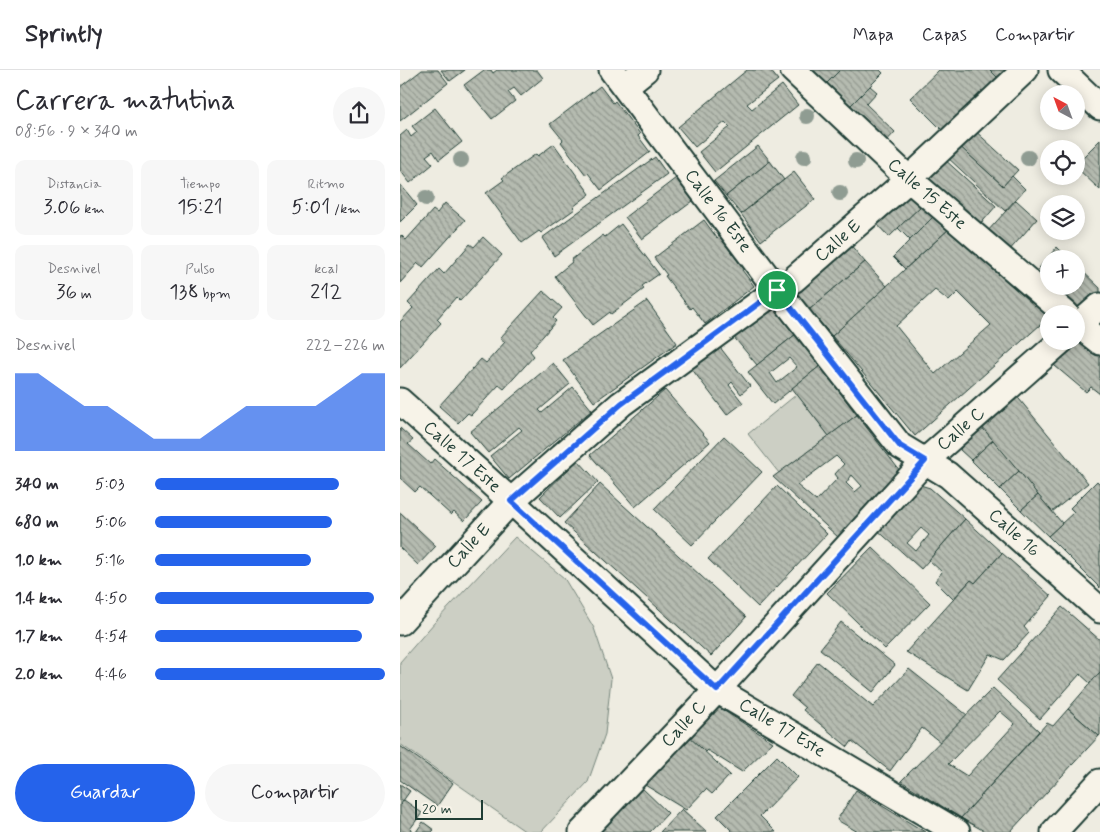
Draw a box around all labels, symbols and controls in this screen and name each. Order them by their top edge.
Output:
text: Sprintly [25,19,103,50]
text: Mapa [853,23,894,47]
text: Capas [922,23,967,47]
text: Compartir [995,23,1075,47]
text: Carrera matutina [15,83,235,120]
north arrow [1040,85,1085,130]
map controls [1040,85,1085,350]
button: share [333,87,385,139]
text: 08:56 · 9 × 340 m [15,121,138,142]
button: locate [1040,140,1085,185]
street label: Calle 15 Este [882,153,972,235]
street label: Calle 16 Este [679,165,757,258]
text: Distancia [47,175,101,193]
text: Tiempo [180,175,220,193]
text: Ritmo [308,175,344,193]
text: 3.06 [43,193,81,221]
text: 15:21 [177,193,223,221]
text: 5:01 [291,193,330,221]
button: layers [1040,195,1085,240]
text: km [81,200,105,218]
text: /km [330,200,361,218]
street label: Calle E [810,214,866,268]
button: + [1040,250,1085,295]
text: Desnivel [48,260,100,278]
text: Pulso [185,260,215,278]
text: kcal [314,260,338,278]
pin [756,269,798,311]
icon: arrive [763,276,791,304]
text: 36 [56,278,77,306]
text: 138 [169,278,199,306]
text: 212 [310,278,342,306]
text: m [77,285,92,303]
text: bpm [199,285,231,303]
button: − [1040,305,1085,350]
text: Desnivel [15,335,75,356]
text: 222–226 m [306,335,385,356]
street label: Calle C [932,401,990,457]
street label: Calle 17 Este [418,416,506,499]
text: 340 m [15,474,59,495]
text: 5:03 [95,474,125,495]
street label: Calle 16 [983,503,1045,563]
text: 680 m [15,512,59,533]
text: 5:06 [95,512,127,533]
street label: Calle E [442,518,496,574]
text: 1.0 km [15,550,62,571]
text: 5:16 [95,550,125,571]
text: 1.4 km [15,588,62,609]
text: 4:50 [95,588,127,609]
text: 1.7 km [15,626,63,647]
text: 4:54 [95,626,128,647]
text: 2.0 km [15,664,63,685]
text: 4:46 [95,664,127,685]
street label: Calle 17 Este [734,693,830,763]
street label: Calle C [656,695,712,753]
button: Guardar [15,764,195,822]
button: Compartir [205,764,385,822]
scale bar [415,797,482,820]
text: 20 m [422,800,452,818]

